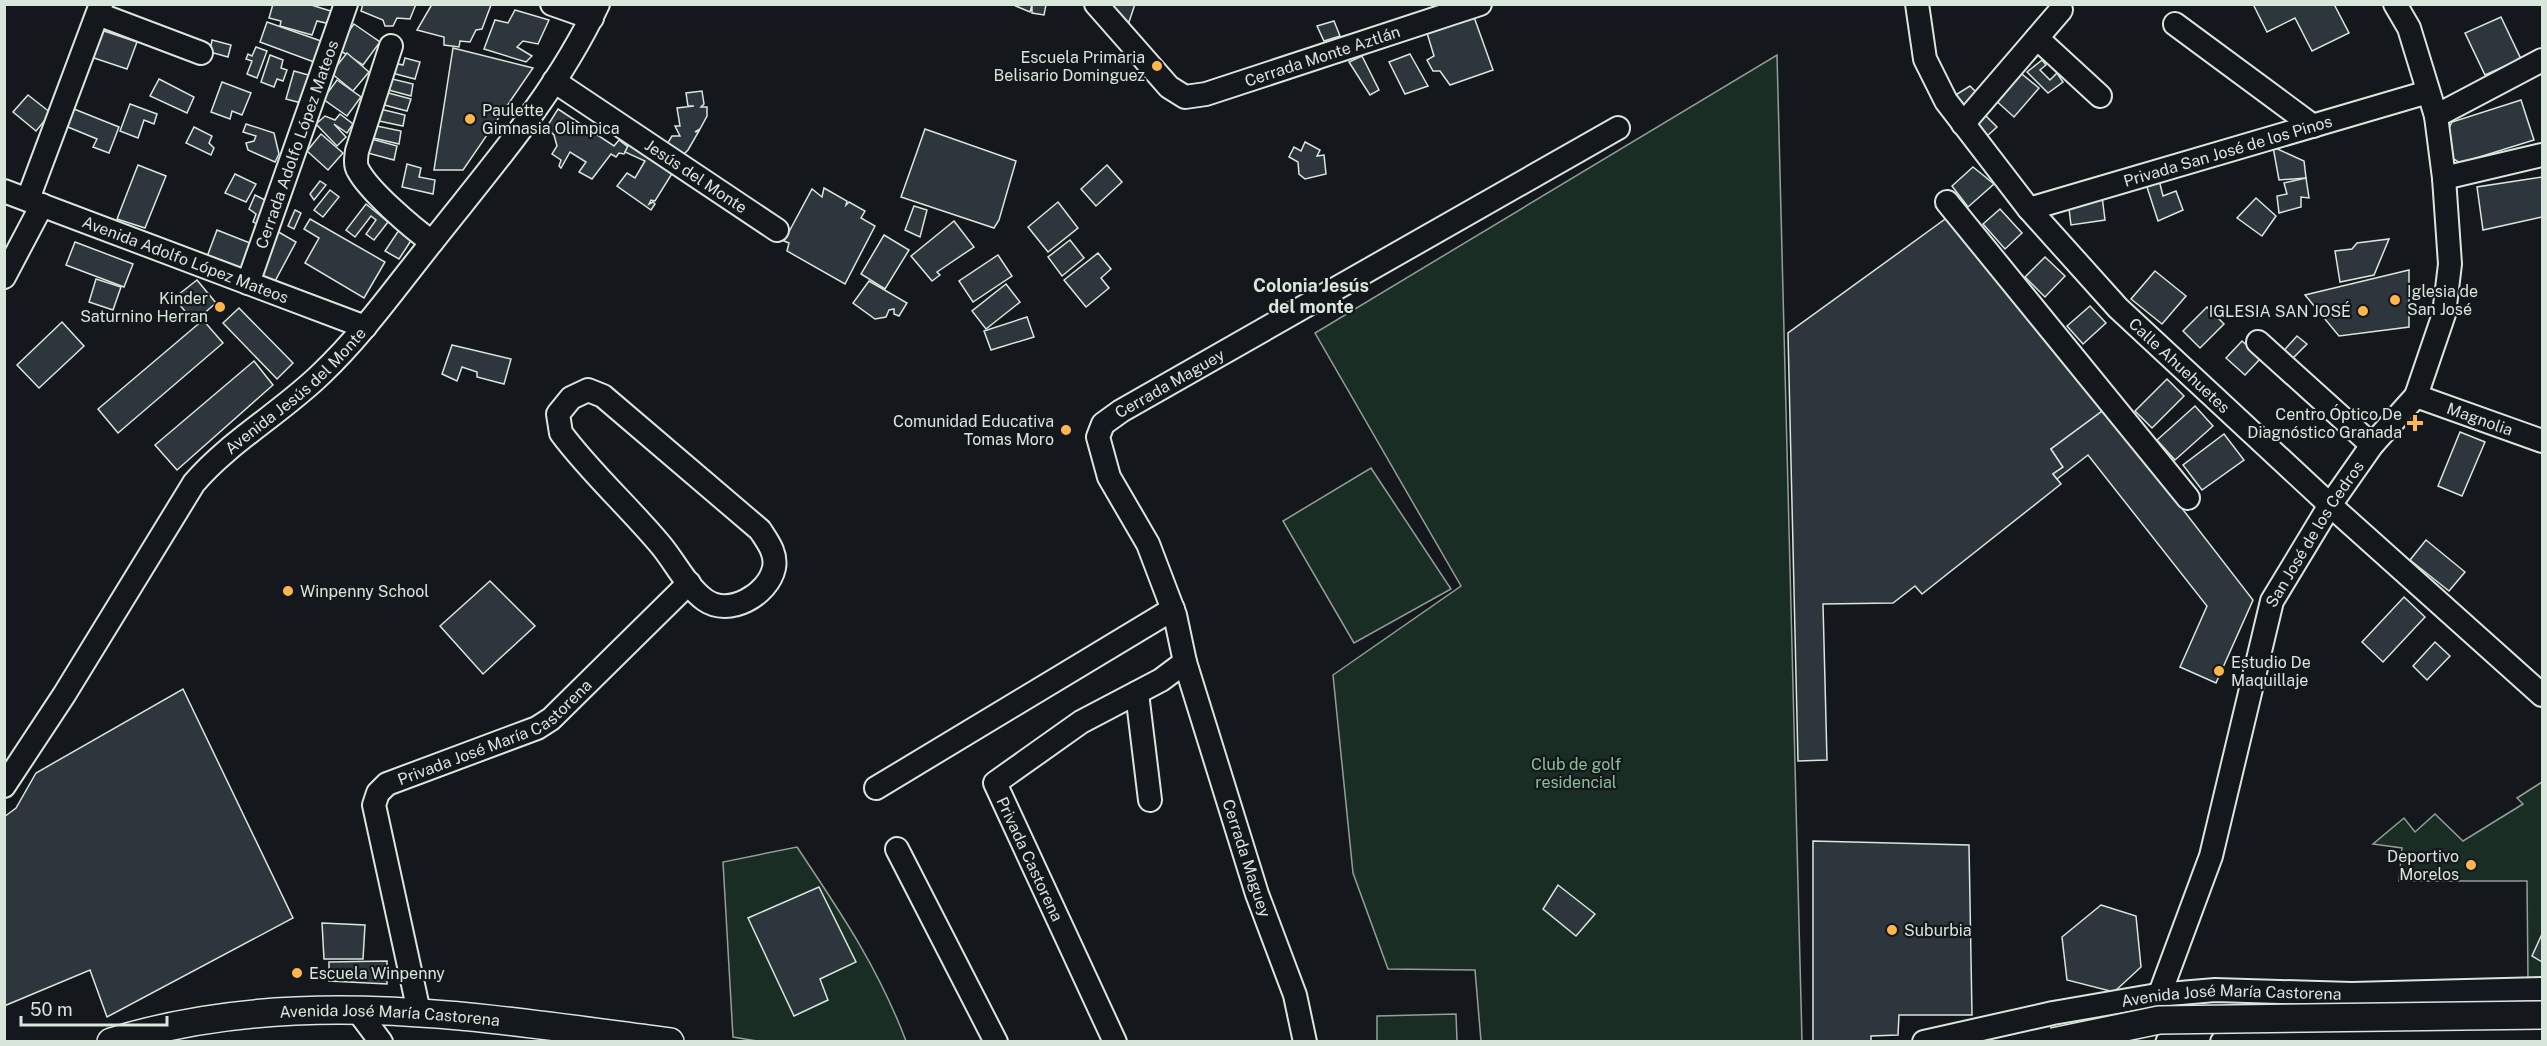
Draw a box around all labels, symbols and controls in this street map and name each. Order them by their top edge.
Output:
street label: Cerrada Monte Aztlán [1242,22,1403,91]
street label: Cerrada Adolfo López Mateos [252,38,343,251]
place label: Escuela Primaria Belisario Dominguez [994,48,1145,85]
marker: Escuela Primaria Belisario Dominguez [1150,59,1164,73]
place label: Paulette Gimnasia Olimpica [482,101,620,138]
marker: Paulette Gimnasia Olimpica [463,112,477,126]
street label: Privada San José de los Pinos [2121,112,2334,191]
street label: Jesús del Monte [641,136,751,217]
street label: Avenida Adolfo López Mateos [80,212,291,307]
district label: Colonia Jesús del monte [1253,275,1369,317]
place label: Iglesia de San José [2407,282,2478,319]
place label: Kinder Saturnino Herran [80,289,208,326]
marker: Iglesia de San José [2388,293,2402,307]
marker: Kinder Saturnino Herran [213,300,227,314]
place label: IGLESIA SAN JOSÉ [2209,301,2351,321]
marker: IGLESIA SAN JOSÉ [2356,304,2370,318]
street label: Calle Ahuehuetes [2125,314,2234,417]
street label: Avenida Jesús del Monte [221,324,370,458]
street label: Cerrada Maguey [1111,345,1228,422]
street label: Magnolia [2444,399,2515,440]
place label: Centro Óptico De Diagnóstico Granada [2247,404,2402,442]
place label: Comunidad Educativa Tomas Moro [893,412,1054,449]
marker: Centro Óptico De Diagnóstico Granada [2406,414,2424,432]
marker: Comunidad Educativa Tomas Moro [1059,423,1073,437]
street label: San José de los Cedros [2262,457,2368,611]
place label: Winpenny School [300,582,429,601]
marker: Winpenny School [281,584,295,598]
place label: Estudio De Maquillaje [2231,653,2311,690]
marker: Estudio De Maquillaje [2212,664,2226,678]
street label: Privada José María Castorena [395,676,596,789]
park label: Club de golf residencial [1531,755,1621,792]
street label: Privada Castorena [992,794,1067,925]
street label: Cerrada Maguey [1218,797,1275,920]
place label: Deportivo Morelos [2387,847,2459,884]
marker: Deportivo Morelos [2464,858,2478,872]
place label: Suburbia [1904,921,1972,940]
marker: Suburbia [1885,923,1899,937]
place label: Escuela Winpenny [309,964,445,983]
marker: Escuela Winpenny [290,966,304,980]
street label: Avenida José María Castorena [2120,981,2342,1011]
scale bar [21,989,166,1027]
text: 50 m [30,999,73,1020]
street label: Avenida José María Castorena [279,1001,501,1030]

